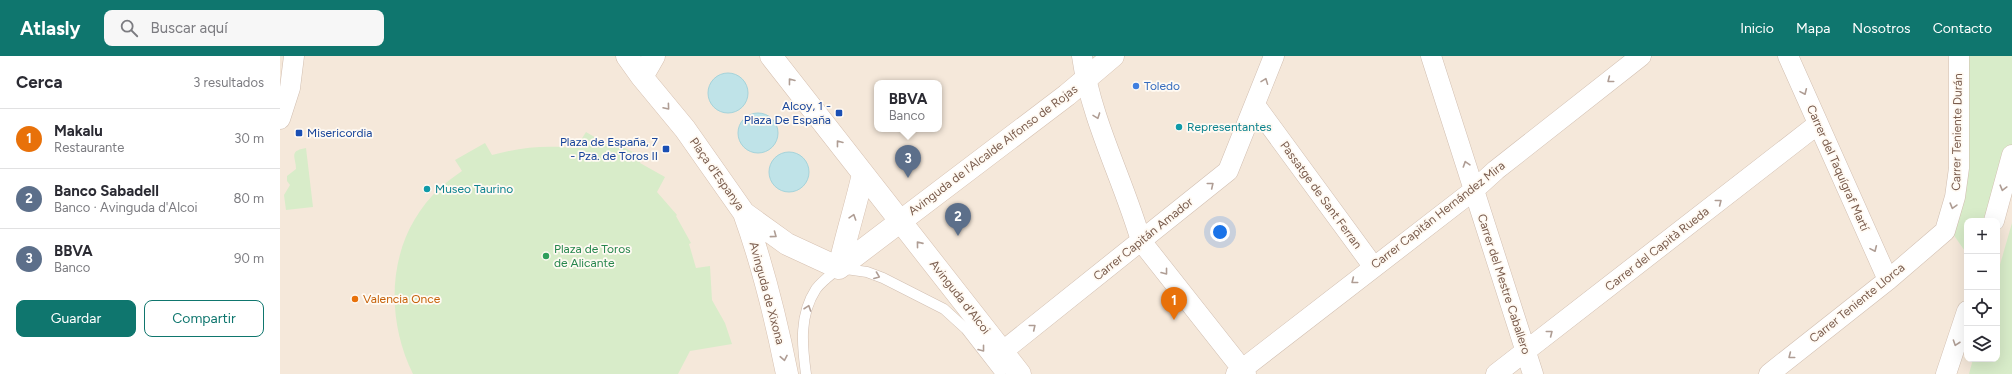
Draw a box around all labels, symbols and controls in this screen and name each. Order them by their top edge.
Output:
search box [104,10,384,46]
text: Atlasly [20,17,80,40]
icon: search [118,17,140,39]
text: Buscar aquí [150,19,228,37]
text: Inicio [1740,20,1774,37]
text: Mapa [1796,20,1830,37]
text: Nosotros [1852,20,1911,37]
text: Contacto [1933,20,1992,37]
text: Cerca [16,72,63,92]
street label: Carrer Teniente Durán [1949,73,1965,191]
text: 3 resultados [193,75,264,90]
one-way arrow [1608,75,1615,82]
one-way arrow [1260,77,1268,84]
one-way arrow [789,78,796,85]
place label: Toledo [1144,79,1180,93]
popup [874,80,942,132]
marker: Toledo [1131,81,1141,91]
street label: Avinguda de l'Alcalde Alfonso de Rojas [906,82,1081,218]
one-way arrow [1799,88,1807,95]
text: BBVA [889,90,927,108]
place label: Alcoy, 1 - Plaza De España [744,99,831,127]
one-way arrow [662,103,669,110]
street label: Carrer del Taquígraf Martí [1804,103,1873,234]
marker: Alcoy, 1 - Plaza De España [834,108,844,118]
text: Banco [889,108,925,123]
one-way arrow [1092,112,1100,119]
place label: Representantes [1187,120,1272,134]
text: Makalu [54,122,103,140]
marker: Representantes [1174,122,1184,132]
place label: Misericordia [307,126,372,140]
marker: Misericordia [294,128,304,138]
text: 1 [26,131,32,146]
text: 30 m [234,131,264,146]
place label: Plaza de España, 7 - Pza. de Toros II [560,135,659,163]
street label: Plaça d'Espanya [687,135,747,213]
street label: Passatge de Sant Ferran [1277,139,1365,252]
text: Restaurante [54,140,124,155]
one-way arrow [837,140,844,147]
marker: Plaza de España, 7 - Pza. de Toros II [661,144,671,154]
pin: 3 [895,145,921,178]
street label: Carrer Capitán Hernández Mira [1368,158,1508,272]
one-way arrow [1462,160,1470,167]
text: Banco Sabadell [54,182,159,200]
place label: Museo Taurino [435,182,513,196]
one-way arrow [1207,182,1214,189]
marker: Museo Taurino [422,184,432,194]
one-way arrow [1999,184,2008,191]
text: 2 [25,191,33,206]
text: 80 m [233,191,264,206]
street label: Carrer Capitán Amador [1090,195,1196,283]
text: Banco · Avinguda d'Alcoi [54,200,198,215]
one-way arrow [1714,200,1721,207]
pin: 2 [945,203,971,236]
one-way arrow [1949,203,1958,210]
street label: Carrer del Capità Rueda [1602,204,1712,294]
street label: Carrer del Mestre Caballero [1475,212,1533,356]
one-way arrow [848,213,857,220]
map controls [1964,218,2000,362]
button: + [1964,218,2000,254]
your location [1210,222,1230,242]
one-way arrow [770,230,777,238]
street label: Avinguda de Xixona [747,240,787,346]
one-way arrow [916,241,923,249]
text: BBVA [54,242,93,260]
place label: Plaza de Toros de Alicante [554,242,631,270]
one-way arrow [1869,244,1877,252]
text: 3 [25,251,33,266]
text: 90 m [234,251,264,266]
marker: Plaza de Toros de Alicante [541,251,551,261]
button: − [1964,254,2000,290]
street label: Avinguda d'Alcoi [927,257,993,337]
text: Banco [54,260,90,275]
street label: Carrer Teniente Llorca [1807,260,1907,346]
one-way arrow [1161,267,1168,274]
one-way arrow [874,271,881,279]
one-way arrow [1351,277,1358,284]
pin: 1 [1161,287,1187,320]
button: locate [1964,290,2000,326]
place label: Valencia Once [363,292,441,306]
marker: Valencia Once [350,294,360,304]
button: Guardar [16,300,136,337]
button: Compartir [144,300,264,337]
one-way arrow [803,305,812,312]
one-way arrow [1029,325,1036,332]
button: layers [1964,326,2000,362]
one-way arrow [1545,331,1552,338]
one-way arrow [1953,339,1961,346]
one-way arrow [977,345,984,352]
one-way arrow [1789,351,1796,358]
one-way arrow [779,355,788,361]

